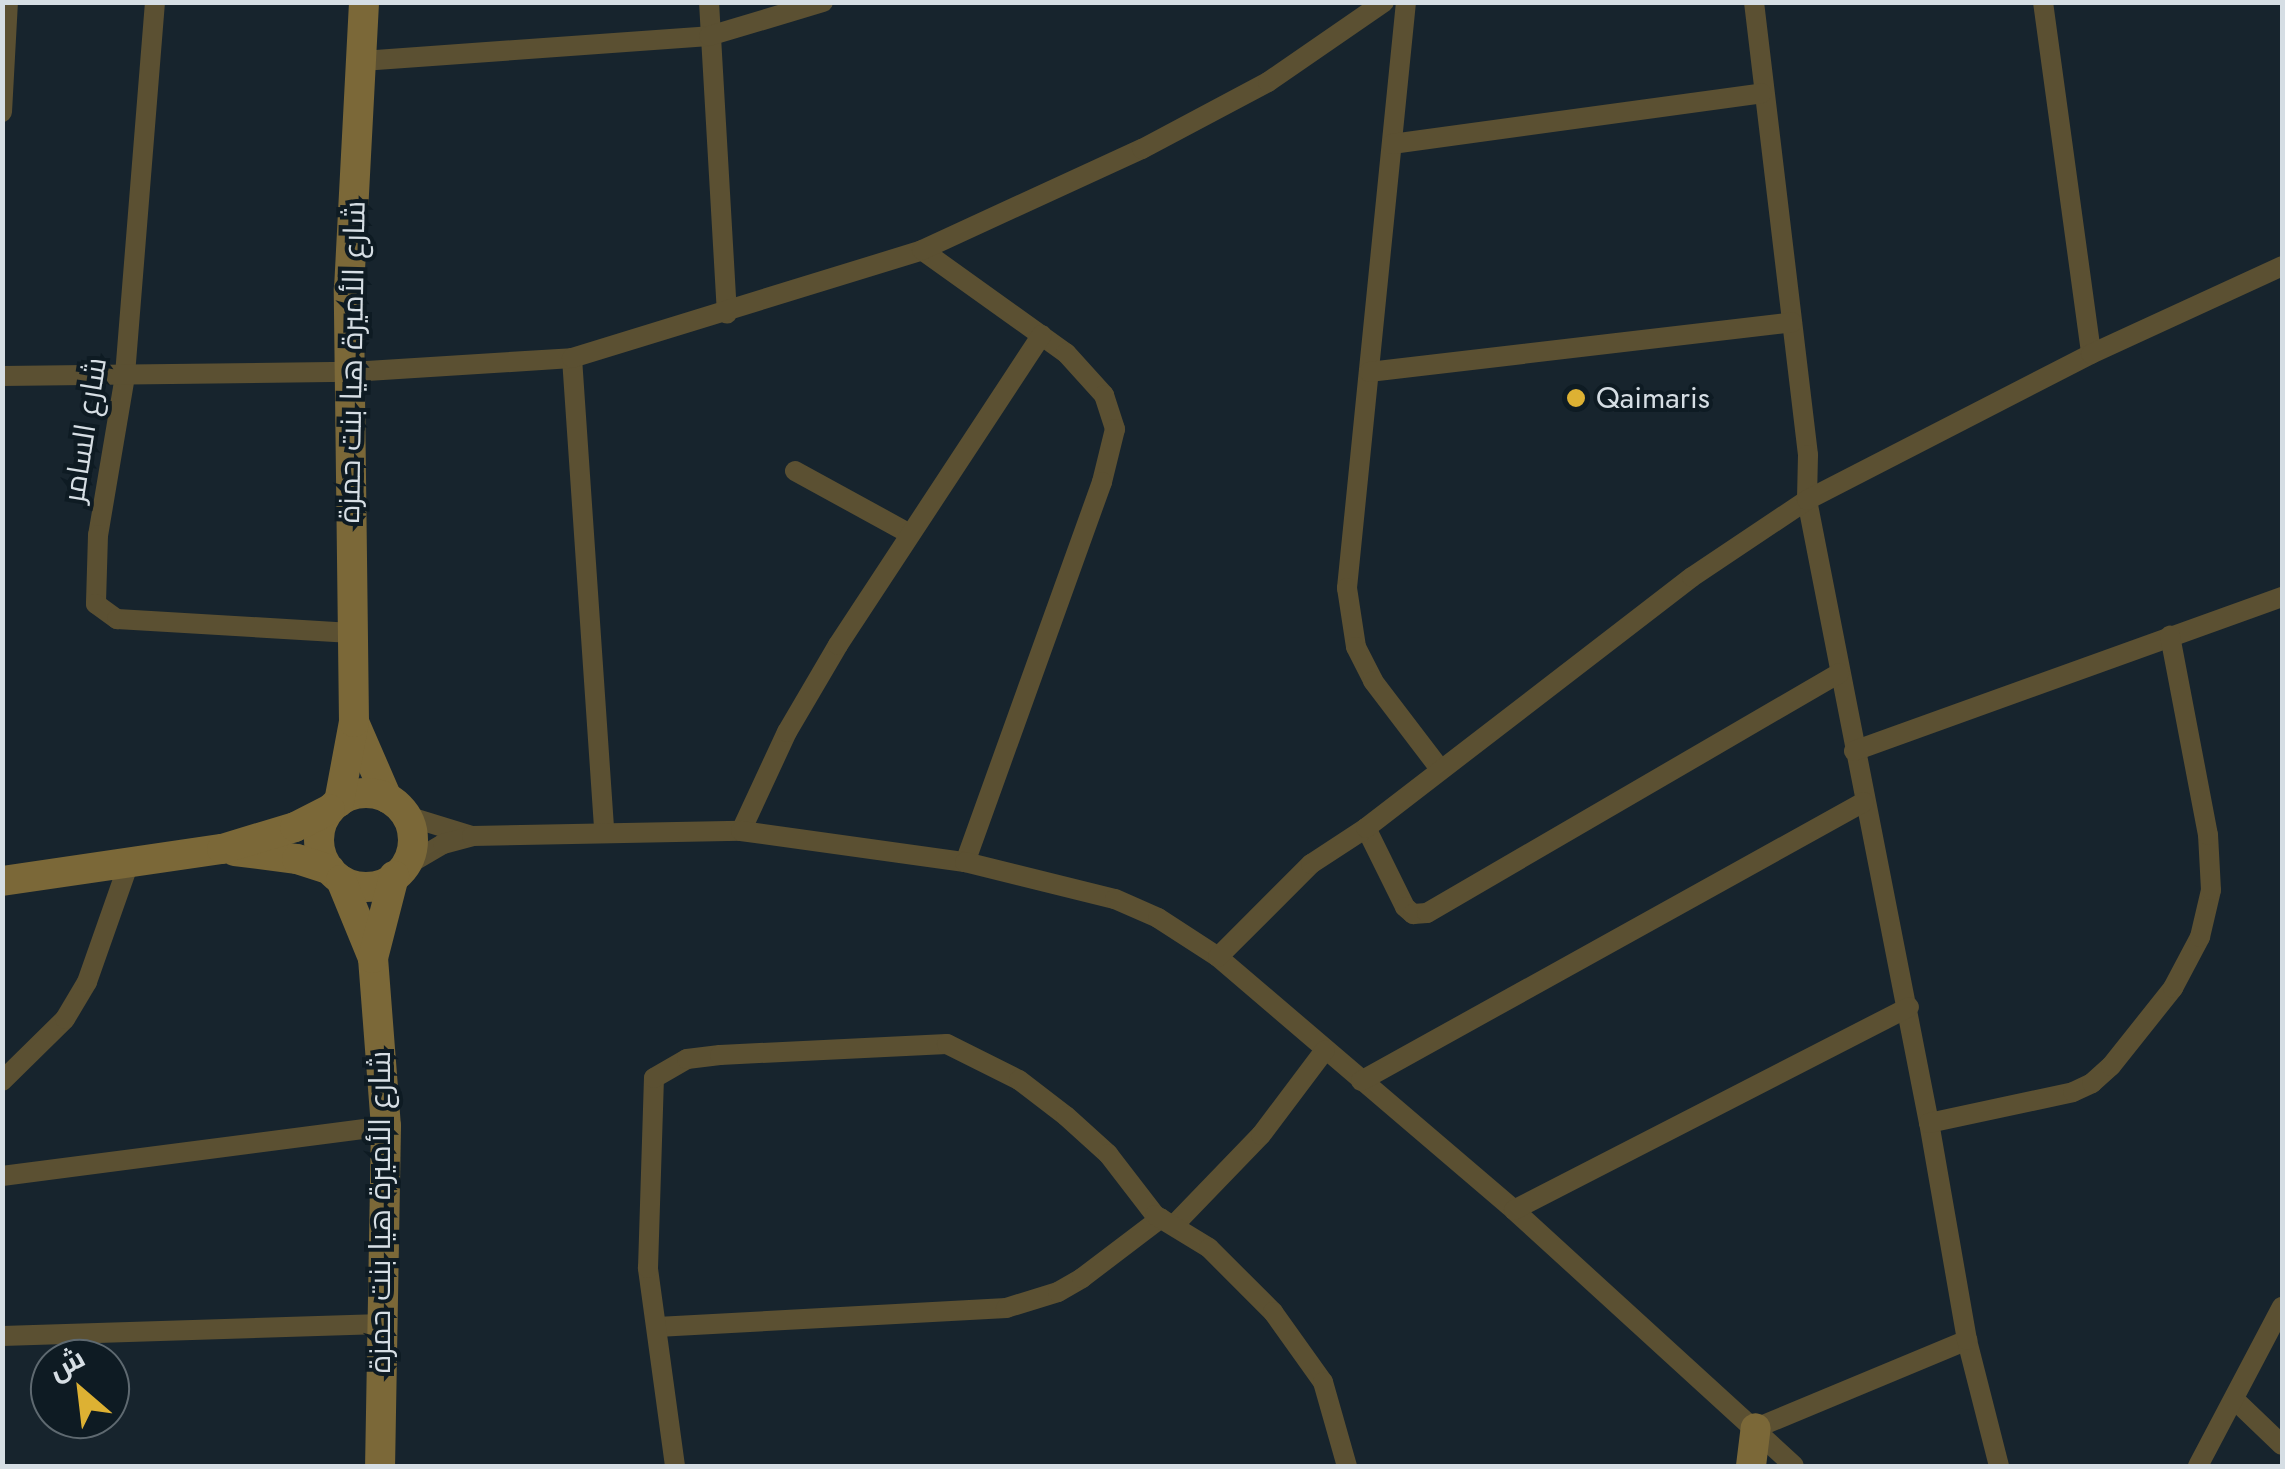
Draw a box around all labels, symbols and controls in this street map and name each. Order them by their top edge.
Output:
street label: شارع الأميرة هيا بنت حمزة [331,201,373,523]
street label: شارع السامر [56,355,114,505]
place label: Qaimaris [1596,380,1710,416]
marker: Qaimaris [1565,387,1587,409]
street label: شارع الأميرة هيا بنت حمزة [362,1051,398,1373]
text: ش [41,1337,92,1390]
north arrow [30,1339,130,1439]

